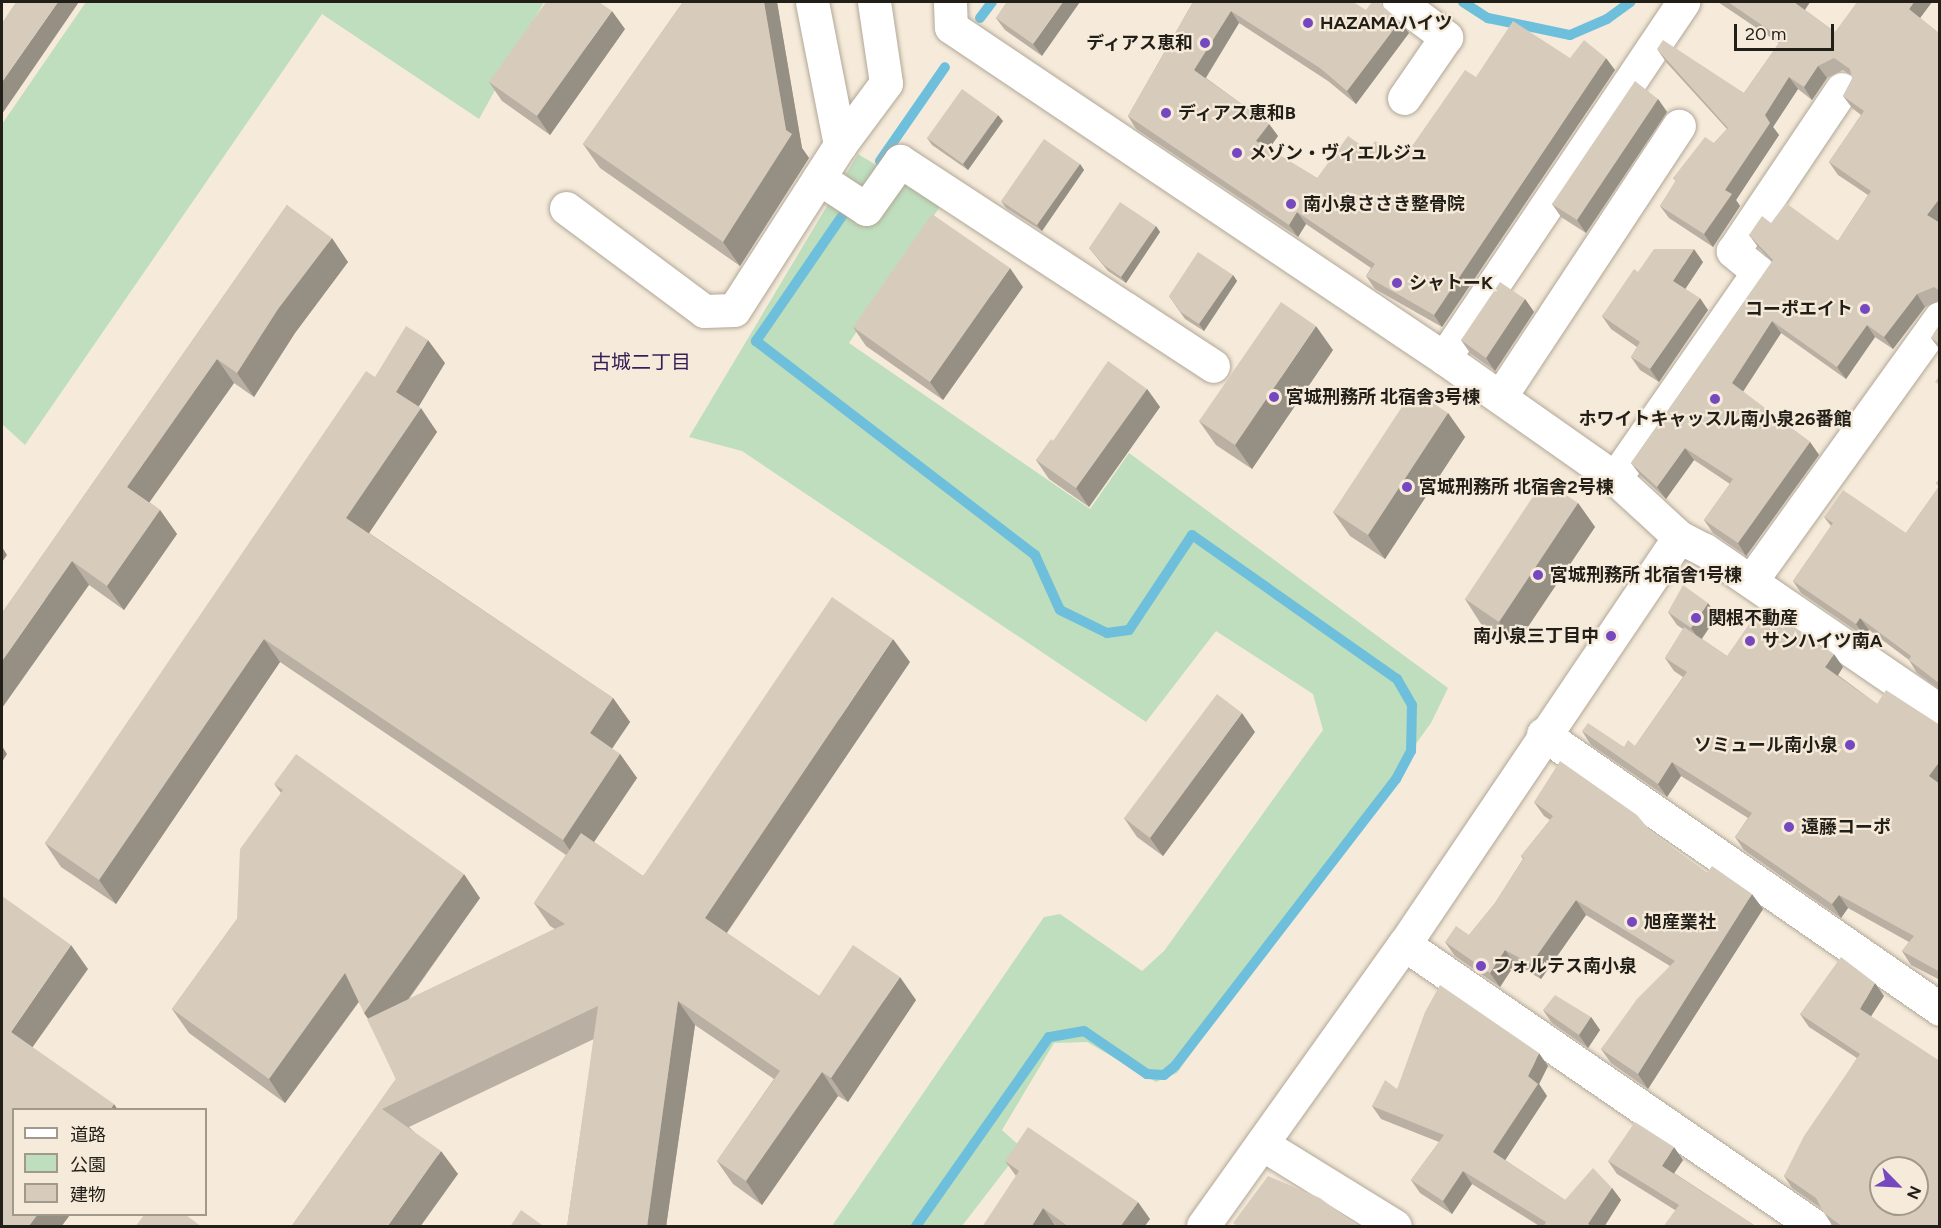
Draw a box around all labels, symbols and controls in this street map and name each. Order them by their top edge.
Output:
place label: HAZAMAハイツ [1320,12,1453,34]
scale bar [1737,12,1838,50]
marker: HAZAMAハイツ [1301,16,1315,30]
text: 20 m [1745,23,1786,45]
place label: ディアス恵和 [1085,32,1193,54]
marker: ディアス恵和 [1198,36,1212,50]
place label: ディアス恵和B [1178,102,1297,124]
marker: ディアス恵和B [1159,106,1173,120]
place label: メゾン・ヴィエルジュ [1249,142,1429,164]
marker: メゾン・ヴィエルジュ [1230,146,1244,160]
place label: 南小泉ささき整骨院 [1303,193,1465,215]
marker: 南小泉ささき整骨院 [1284,197,1298,211]
place label: シャトーK [1409,272,1493,294]
marker: シャトーK [1390,276,1404,290]
place label: コーポエイト [1745,298,1853,320]
marker: コーポエイト [1858,302,1872,316]
district label: 古城二丁目 [591,350,691,374]
place label: 宮城刑務所 北宿舎3号棟 [1286,386,1480,408]
marker: 宮城刑務所 北宿舎3号棟 [1267,390,1281,404]
marker: ホワイトキャッスル南小泉26番館 [1708,392,1722,406]
place label: ホワイトキャッスル南小泉26番館 [1579,408,1851,430]
place label: 宮城刑務所 北宿舎2号棟 [1419,476,1614,498]
marker: 宮城刑務所 北宿舎2号棟 [1400,480,1414,494]
place label: 宮城刑務所 北宿舎1号棟 [1550,564,1742,586]
marker: 宮城刑務所 北宿舎1号棟 [1531,568,1545,582]
place label: 関根不動産 [1708,607,1798,629]
marker: 関根不動産 [1689,611,1703,625]
place label: 南小泉三丁目中 [1473,625,1599,647]
marker: 南小泉三丁目中 [1604,629,1618,643]
place label: サンハイツ南A [1762,630,1883,652]
marker: サンハイツ南A [1743,634,1757,648]
place label: ソミュール南小泉 [1694,734,1838,756]
marker: ソミュール南小泉 [1843,738,1857,752]
place label: 遠藤コーポ [1801,816,1891,838]
marker: 遠藤コーポ [1782,820,1796,834]
place label: 旭産業社 [1644,911,1716,933]
marker: 旭産業社 [1625,915,1639,929]
place label: フォルテス南小泉 [1493,955,1637,977]
marker: フォルテス南小泉 [1474,959,1488,973]
legend [12,1108,207,1216]
text: 道路 [70,1124,106,1146]
text: 公園 [70,1154,106,1176]
north arrow [1869,1156,1929,1216]
text: N [1903,1183,1925,1202]
text: 建物 [70,1184,106,1206]

